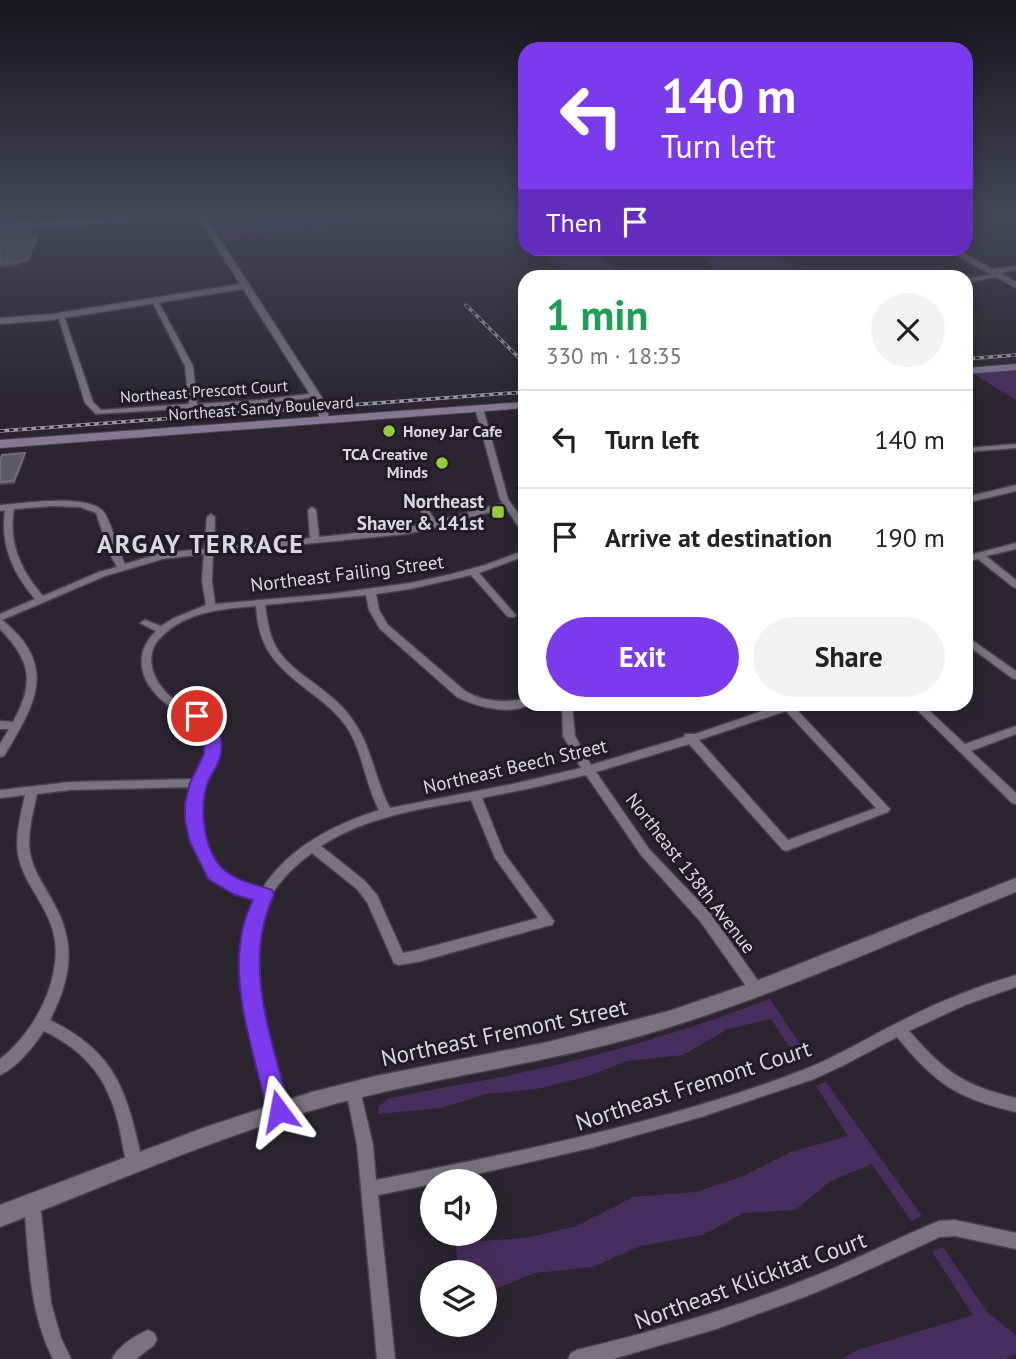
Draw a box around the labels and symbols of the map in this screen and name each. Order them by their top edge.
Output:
street label: Northeast Prescott Court [119,375,289,407]
street label: Northeast Sandy Boulevard [168,392,354,424]
place label: Honey Jar Cafe [403,421,502,441]
marker: Honey Jar Cafe [381,423,397,439]
place label: TCA Creative Minds [342,444,428,482]
marker: TCA Creative Minds [434,455,450,471]
place label: Northeast Shaver & 141st [357,489,484,535]
marker: Northeast Shaver & 141st [490,504,506,520]
district label: ARGAY TERRACE [97,527,305,560]
street label: Northeast Failing Street [249,549,446,597]
pin [167,686,227,746]
street label: Northeast Beech Street [421,733,610,799]
street label: Northeast 138th Avenue [621,788,761,958]
street label: Northeast Fremont Street [378,992,630,1072]
street label: Northeast Fremont Court [572,1033,815,1137]
position arrow [242,1074,316,1148]
street label: Northeast Klickitat Court [630,1225,870,1335]

